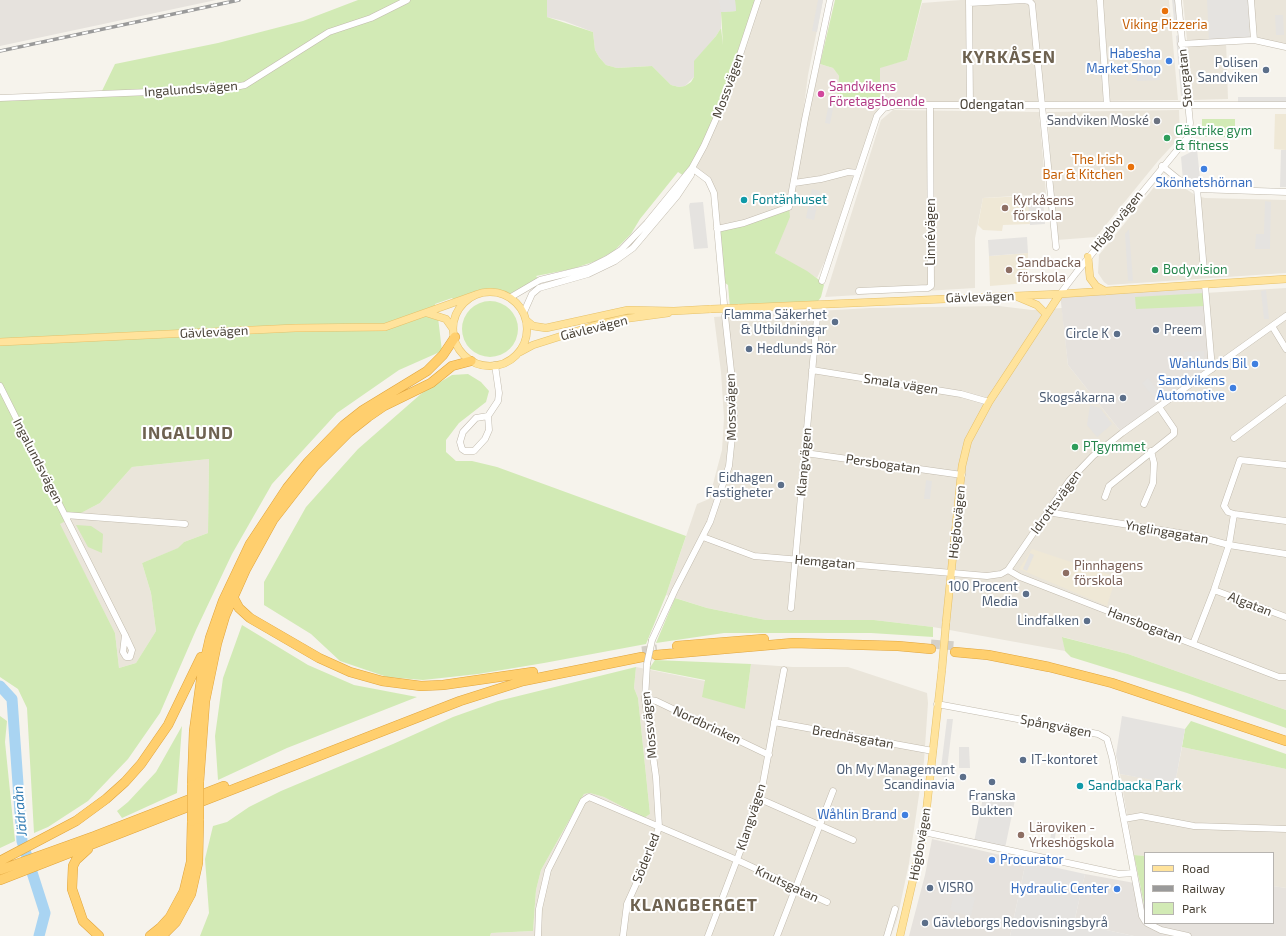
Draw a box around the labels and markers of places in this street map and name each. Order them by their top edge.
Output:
marker: Viking Pizzeria [1160,6,1170,16]
place label: Viking Pizzeria [1122,17,1208,33]
place label: Habesha Market Shop [1086,46,1161,77]
place label: Polisen Sandviken [1197,55,1258,86]
marker: Habesha Market Shop [1164,56,1174,66]
marker: Polisen Sandviken [1261,65,1271,75]
place label: Sandvikens Företagsboende [829,79,925,110]
marker: Sandvikens Företagsboende [816,89,826,99]
place label: Sandviken Moské [1047,113,1149,129]
marker: Sandviken Moské [1152,116,1162,126]
place label: Gästrike gym & fitness [1175,123,1252,154]
marker: Gästrike gym & fitness [1162,133,1172,143]
place label: The Irish Bar & Kitchen [1042,152,1123,183]
marker: The Irish Bar & Kitchen [1126,162,1136,172]
marker: Skönhetshörnan [1199,164,1209,174]
place label: Skönhetshörnan [1155,175,1253,191]
place label: Fontänhuset [752,192,827,208]
place label: Kyrkåsens förskola [1013,193,1074,224]
marker: Fontänhuset [739,195,749,205]
marker: Kyrkåsens förskola [1000,203,1010,213]
place label: Sandbacka förskola [1017,255,1081,286]
place label: Bodyvision [1163,262,1228,278]
marker: Sandbacka förskola [1004,265,1014,275]
marker: Bodyvision [1150,265,1160,275]
place label: Flamma Säkerhet & Utbildningar [724,307,827,338]
marker: Flamma Säkerhet & Utbildningar [830,317,840,327]
place label: Preem [1164,322,1202,338]
marker: Preem [1151,325,1161,335]
place label: Circle K [1066,326,1109,342]
marker: Circle K [1112,329,1122,339]
place label: Hedlunds Rör [757,341,836,357]
marker: Hedlunds Rör [744,344,754,354]
place label: Wahlunds Bil [1169,356,1247,372]
marker: Wahlunds Bil [1250,359,1260,369]
place label: Sandvikens Automotive [1156,373,1225,404]
marker: Sandvikens Automotive [1228,383,1238,393]
place label: Skogsåkarna [1039,390,1115,406]
marker: Skogsåkarna [1118,393,1128,403]
place label: PTgymmet [1083,439,1146,455]
marker: PTgymmet [1070,442,1080,452]
place label: Eidhagen Fastigheter [705,470,773,501]
marker: Eidhagen Fastigheter [776,480,786,490]
place label: Pinnhagens förskola [1074,558,1143,589]
marker: Pinnhagens förskola [1061,568,1071,578]
place label: 100 Procent Media [948,579,1018,610]
marker: 100 Procent Media [1021,589,1031,599]
place label: Lindfalken [1017,613,1079,629]
marker: Lindfalken [1082,616,1092,626]
place label: IT-kontoret [1031,752,1098,768]
marker: IT-kontoret [1018,755,1028,765]
place label: Oh My Management Scandinavia [836,762,955,793]
marker: Oh My Management Scandinavia [958,772,968,782]
marker: Franska Bukten [987,777,997,787]
place label: Sandbacka Park [1088,778,1182,794]
marker: Sandbacka Park [1075,781,1085,791]
place label: Franska Bukten [968,788,1016,819]
place label: Wåhlin Brand [817,807,897,823]
marker: Wåhlin Brand [900,810,910,820]
place label: Läroviken - Yrkeshögskola [1029,820,1114,851]
marker: Läroviken - Yrkeshögskola [1016,830,1026,840]
place label: Procurator [1000,852,1064,868]
marker: Procurator [987,855,997,865]
place label: VISRO [938,880,973,896]
place label: Hydraulic Center [1011,881,1109,897]
marker: VISRO [925,883,935,893]
marker: Hydraulic Center [1112,884,1122,894]
place label: Gävleborgs Redovisningsbyrå [933,915,1108,931]
marker: Gävleborgs Redovisningsbyrå [920,918,930,928]

